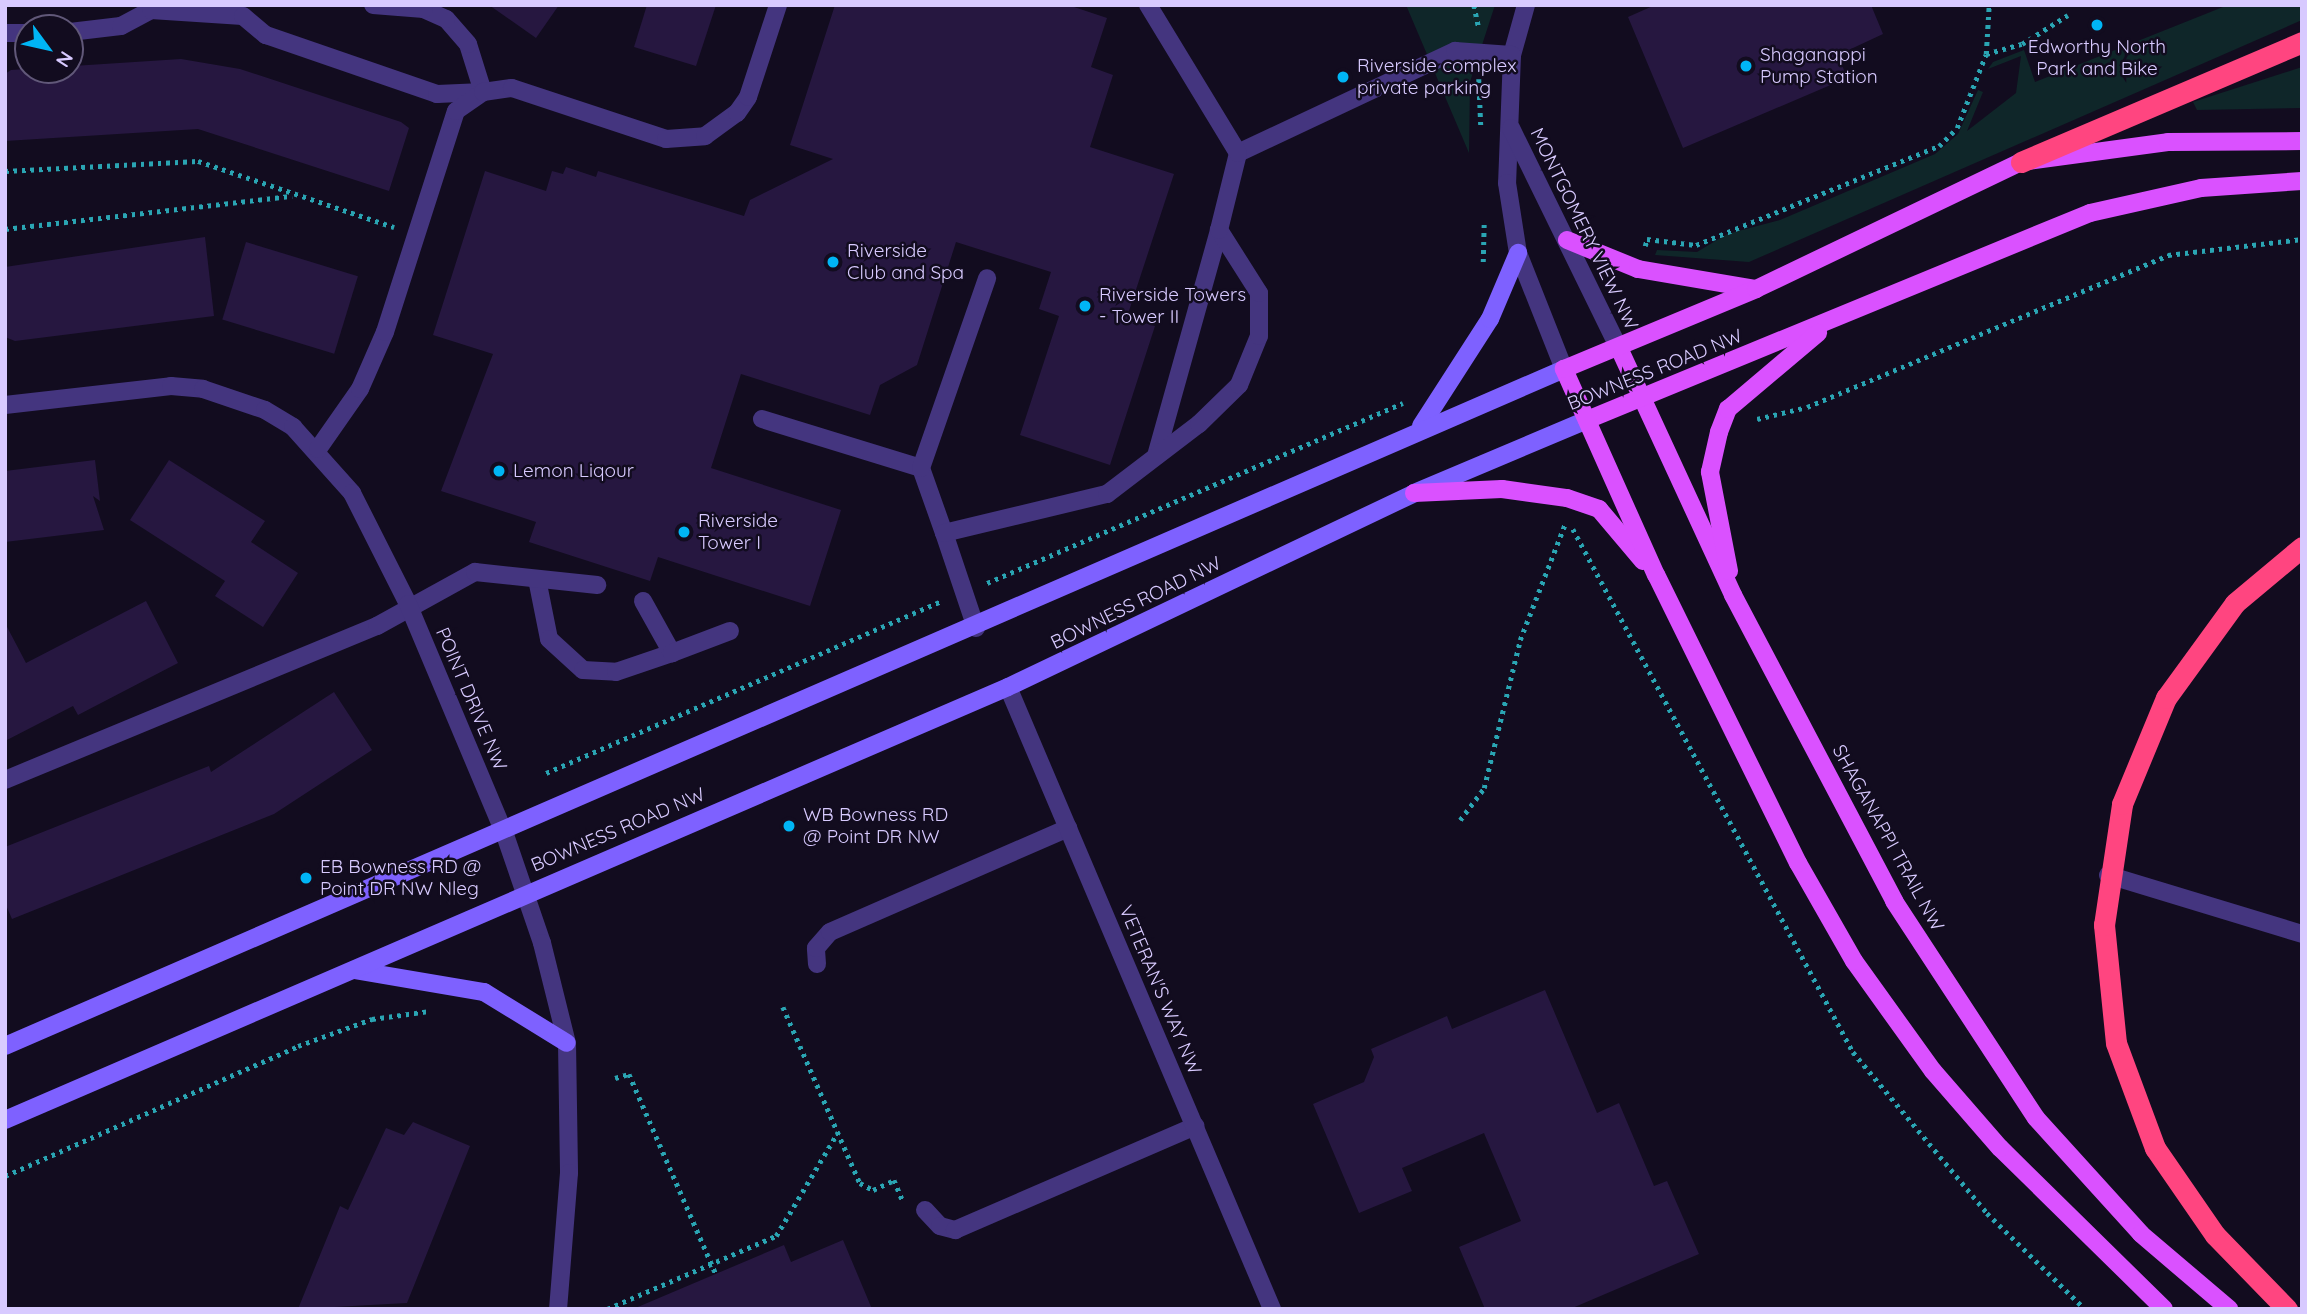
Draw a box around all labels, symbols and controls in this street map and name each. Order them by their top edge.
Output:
north arrow [14,14,84,84]
marker: Edworthy North Park and Bike [2089,17,2105,33]
place label: Edworthy North Park and Bike [2028,36,2166,80]
place label: Shaganappi Pump Station [1760,44,1878,88]
text: N [51,47,79,72]
place label: Riverside complex private parking [1357,55,1516,99]
marker: Shaganappi Pump Station [1738,58,1754,74]
marker: Riverside complex private parking [1335,69,1351,85]
street label: MONTGOMERY VIEW NW [1525,124,1643,334]
place label: Riverside Club and Spa [847,240,964,284]
marker: Riverside Club and Spa [825,254,841,270]
place label: Riverside Towers - Tower II [1099,284,1246,328]
marker: Riverside Towers - Tower II [1077,298,1093,314]
street label: BOWNESS ROAD NW [1564,324,1746,416]
place label: Lemon Liqour [513,460,634,482]
marker: Lemon Liqour [491,463,507,479]
place label: Riverside Tower I [698,510,778,554]
marker: Riverside Tower I [676,524,692,540]
street label: BOWNESS ROAD NW [1047,552,1225,654]
street label: POINT DRIVE NW [431,624,511,774]
street label: SHAGANAPPI TRAIL NW [1827,741,1949,935]
street label: BOWNESS ROAD NW [528,783,708,877]
place label: WB Bowness RD @ Point DR NW [803,804,948,848]
marker: WB Bowness RD @ Point DR NW [781,818,797,834]
place label: EB Bowness RD @ Point DR NW Nleg [320,856,481,900]
marker: EB Bowness RD @ Point DR NW Nleg [298,870,314,886]
street label: VETERAN'S WAY NW [1114,902,1206,1078]

